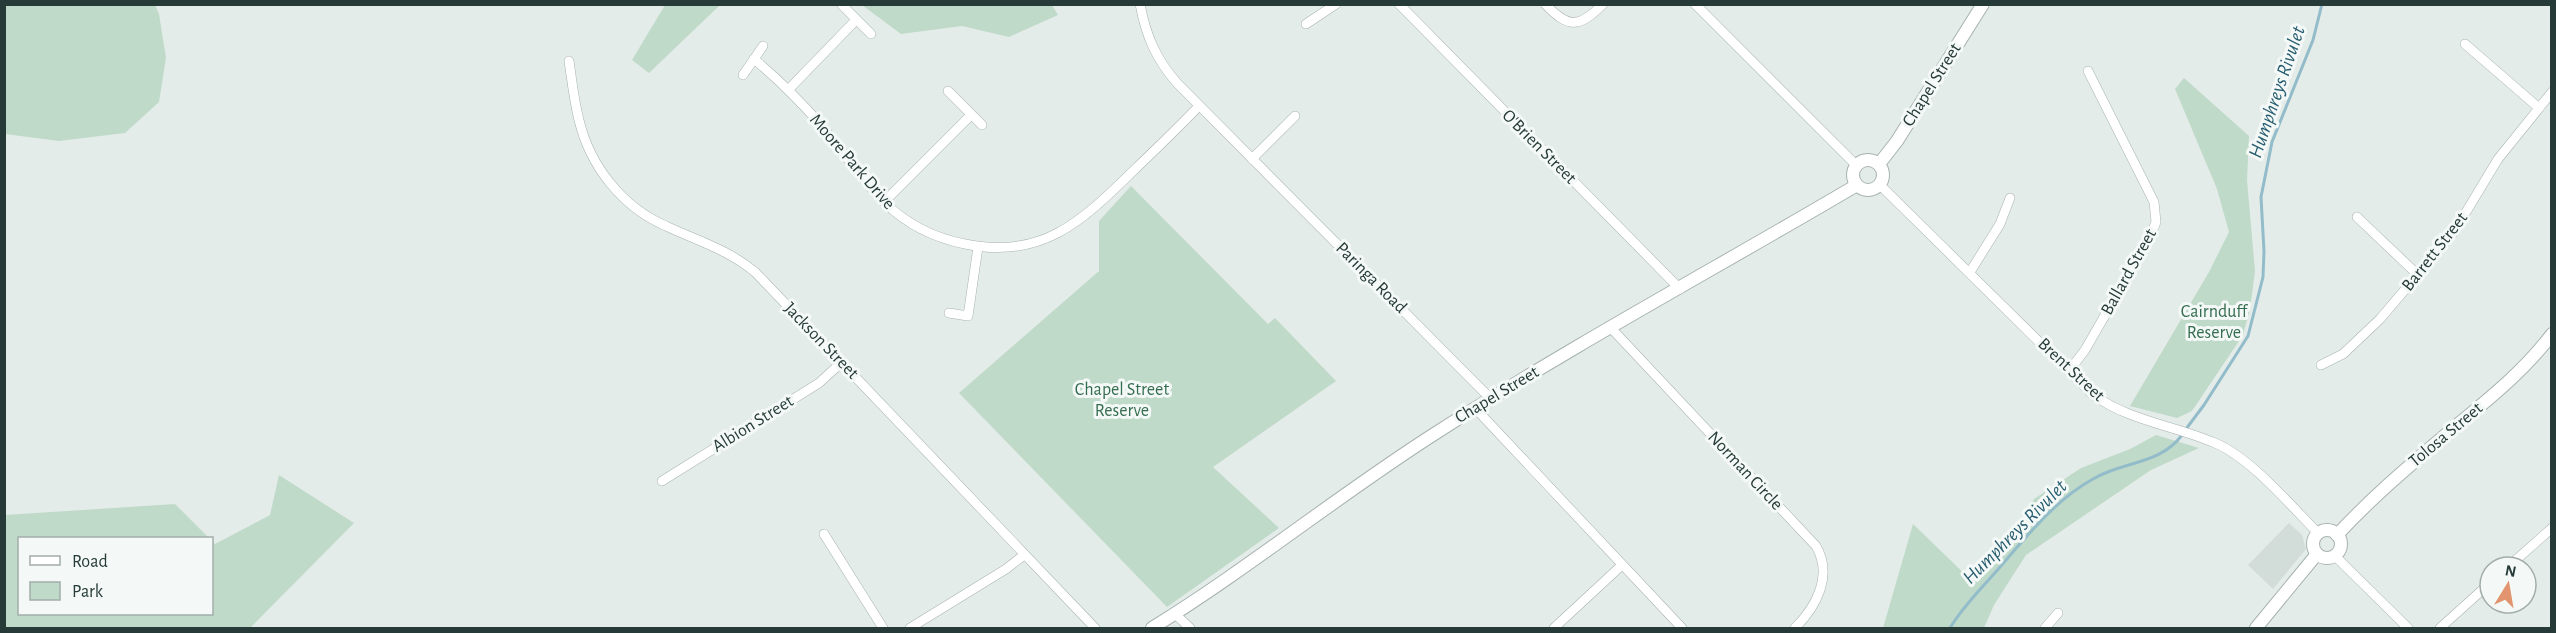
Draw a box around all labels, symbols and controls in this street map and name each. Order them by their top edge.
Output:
water label: Humphreys Rivulet [2245,23,2309,160]
street label: Chapel Street [1899,40,1965,130]
street label: O'Brien Street [1498,106,1580,188]
street label: Moore Park Drive [806,111,898,213]
street label: Barrett Street [2399,209,2471,295]
street label: Ballard Street [2098,226,2160,318]
street label: Paringa Road [1332,239,1410,317]
street label: Jackson Street [780,299,862,383]
park label: Cairnduff Reserve [2181,303,2249,342]
street label: Brent Street [2034,335,2108,405]
street label: Chapel Street [1452,363,1542,427]
park label: Chapel Street Reserve [1075,381,1169,420]
street label: Albion Street [709,392,797,456]
street label: Tolosa Street [2406,399,2486,471]
street label: Norman Circle [1704,428,1786,514]
water label: Humphreys Rivulet [1959,476,2071,588]
legend [18,537,213,615]
text: Road [72,553,108,571]
north arrow [2478,555,2538,615]
text: N [2504,562,2518,580]
text: Park [72,583,104,601]

